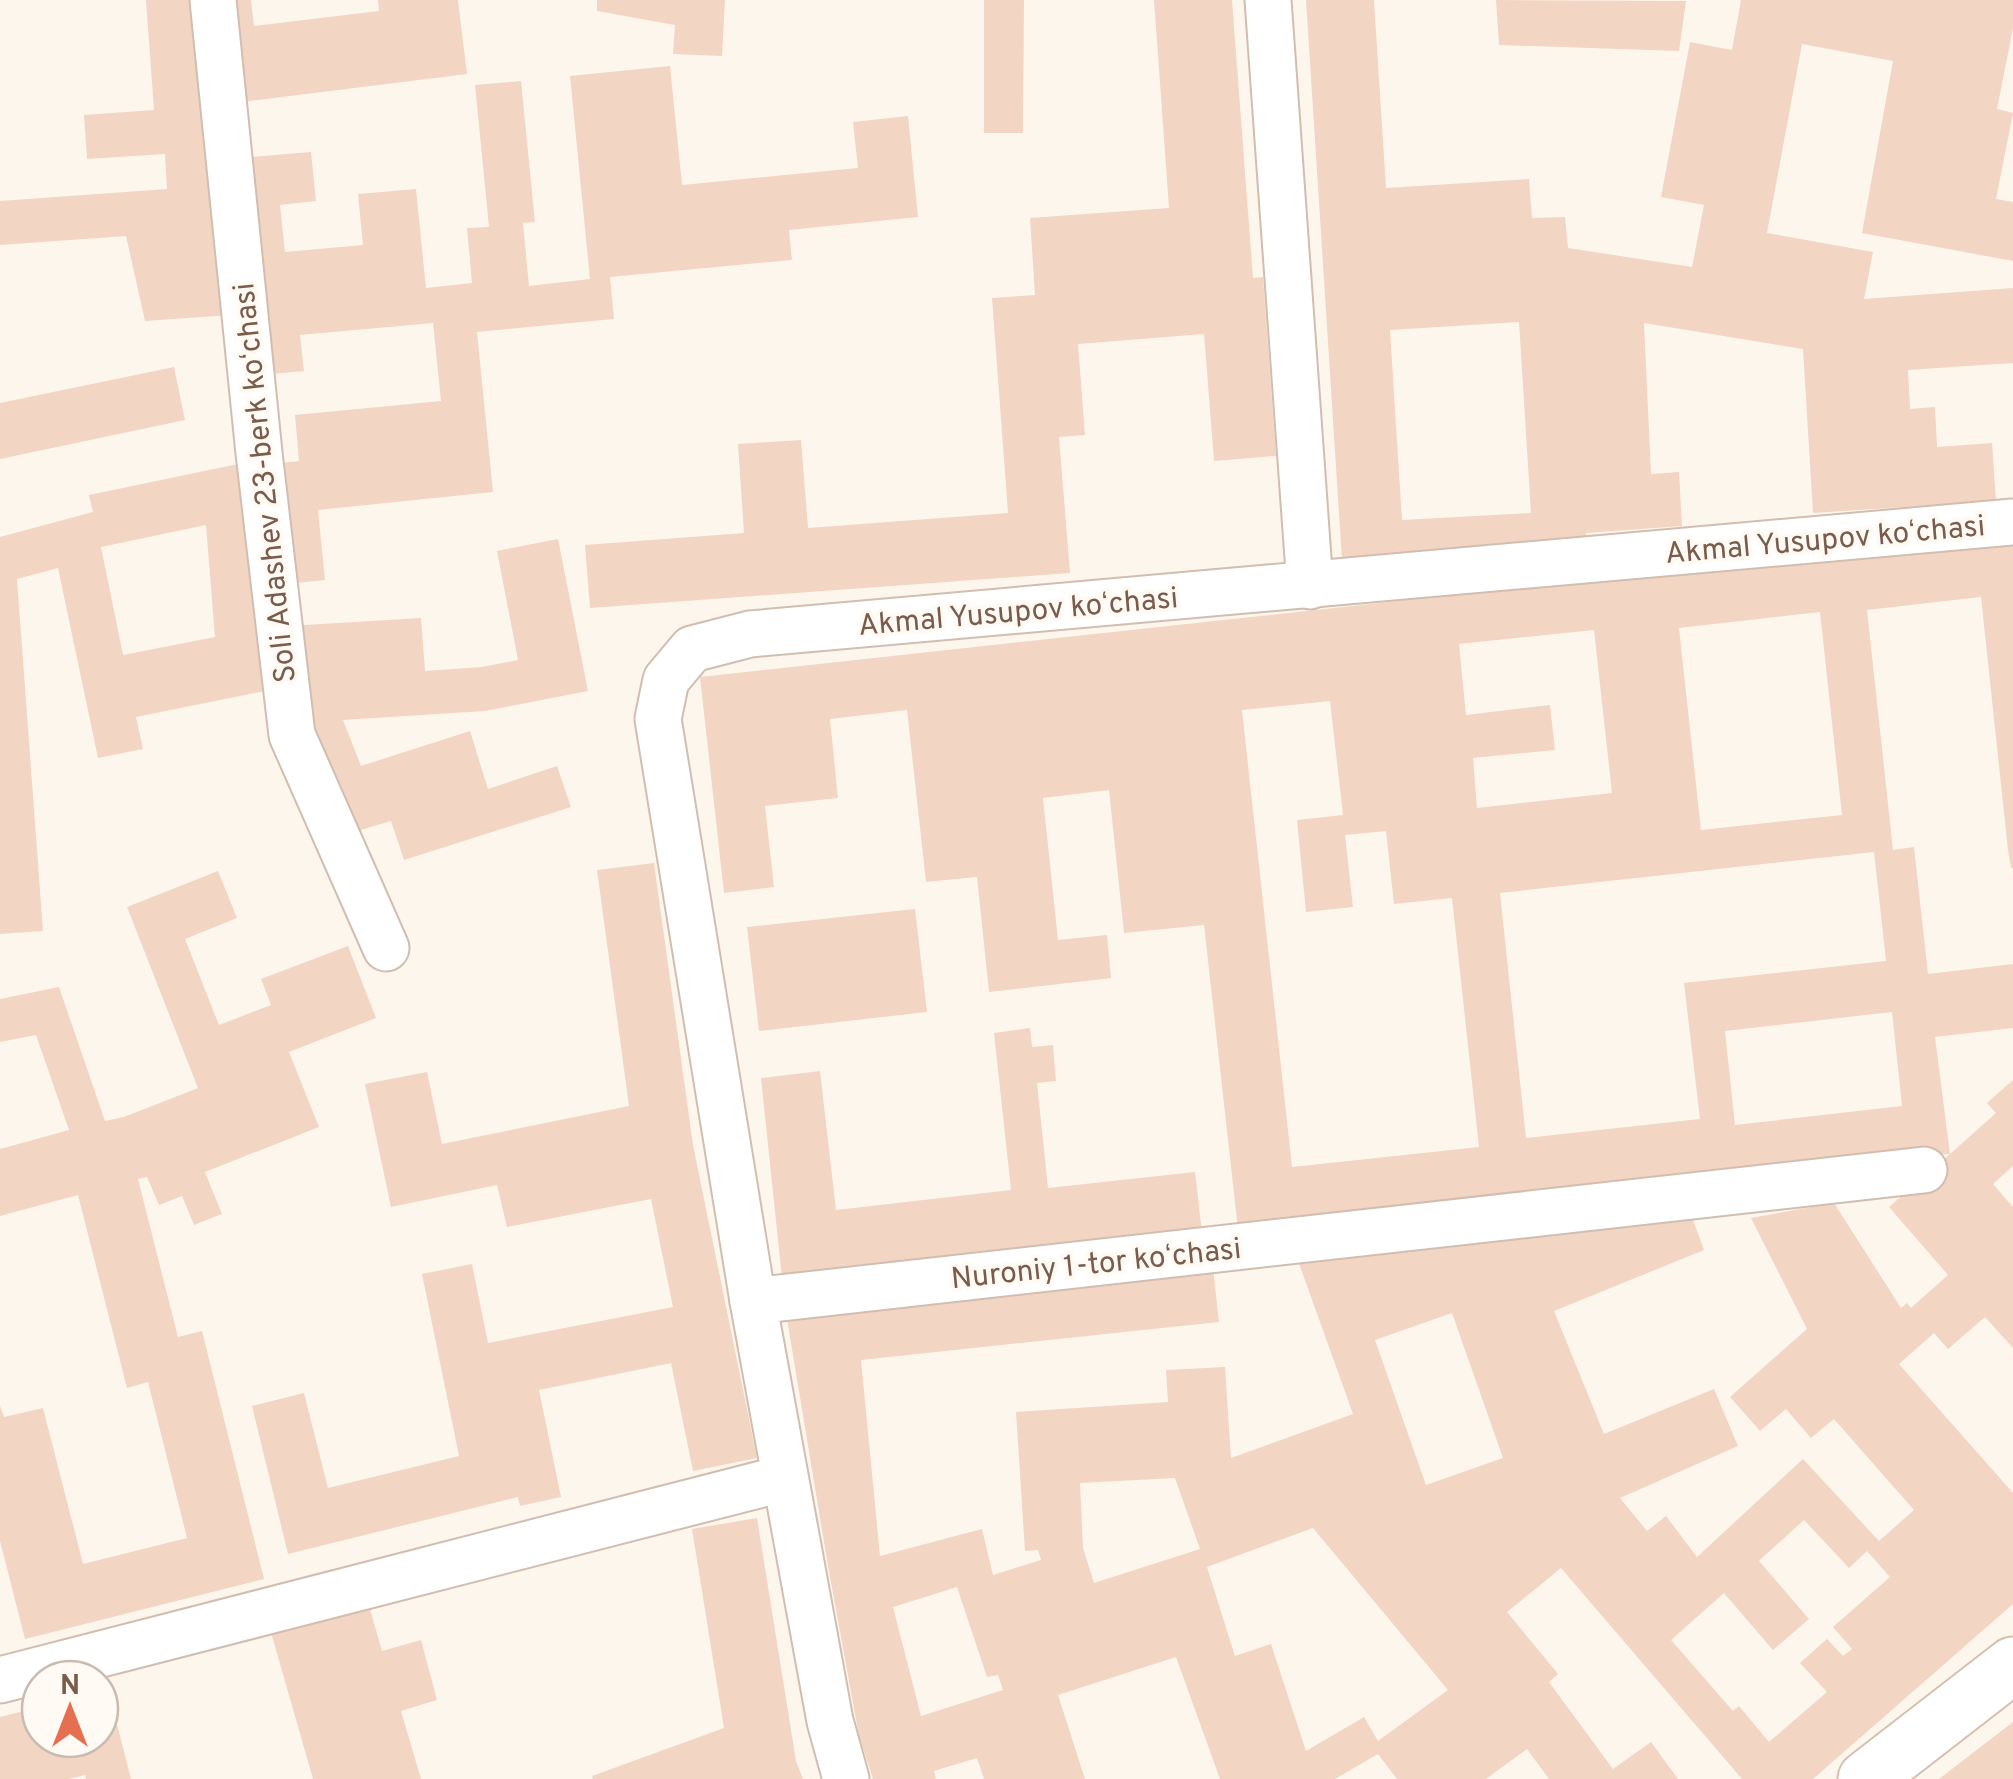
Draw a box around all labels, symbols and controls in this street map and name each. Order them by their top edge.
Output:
street label: Soli Adashev 23-berk koʻchasi [227,281,306,685]
street label: Akmal Yusupov koʻchasi [1664,509,1987,574]
street label: Akmal Yusupov koʻchasi [857,581,1180,646]
street label: Nuroniy 1-tor koʻchasi [949,1232,1243,1299]
north arrow [20,1659,120,1759]
text: N [60,1669,80,1705]

